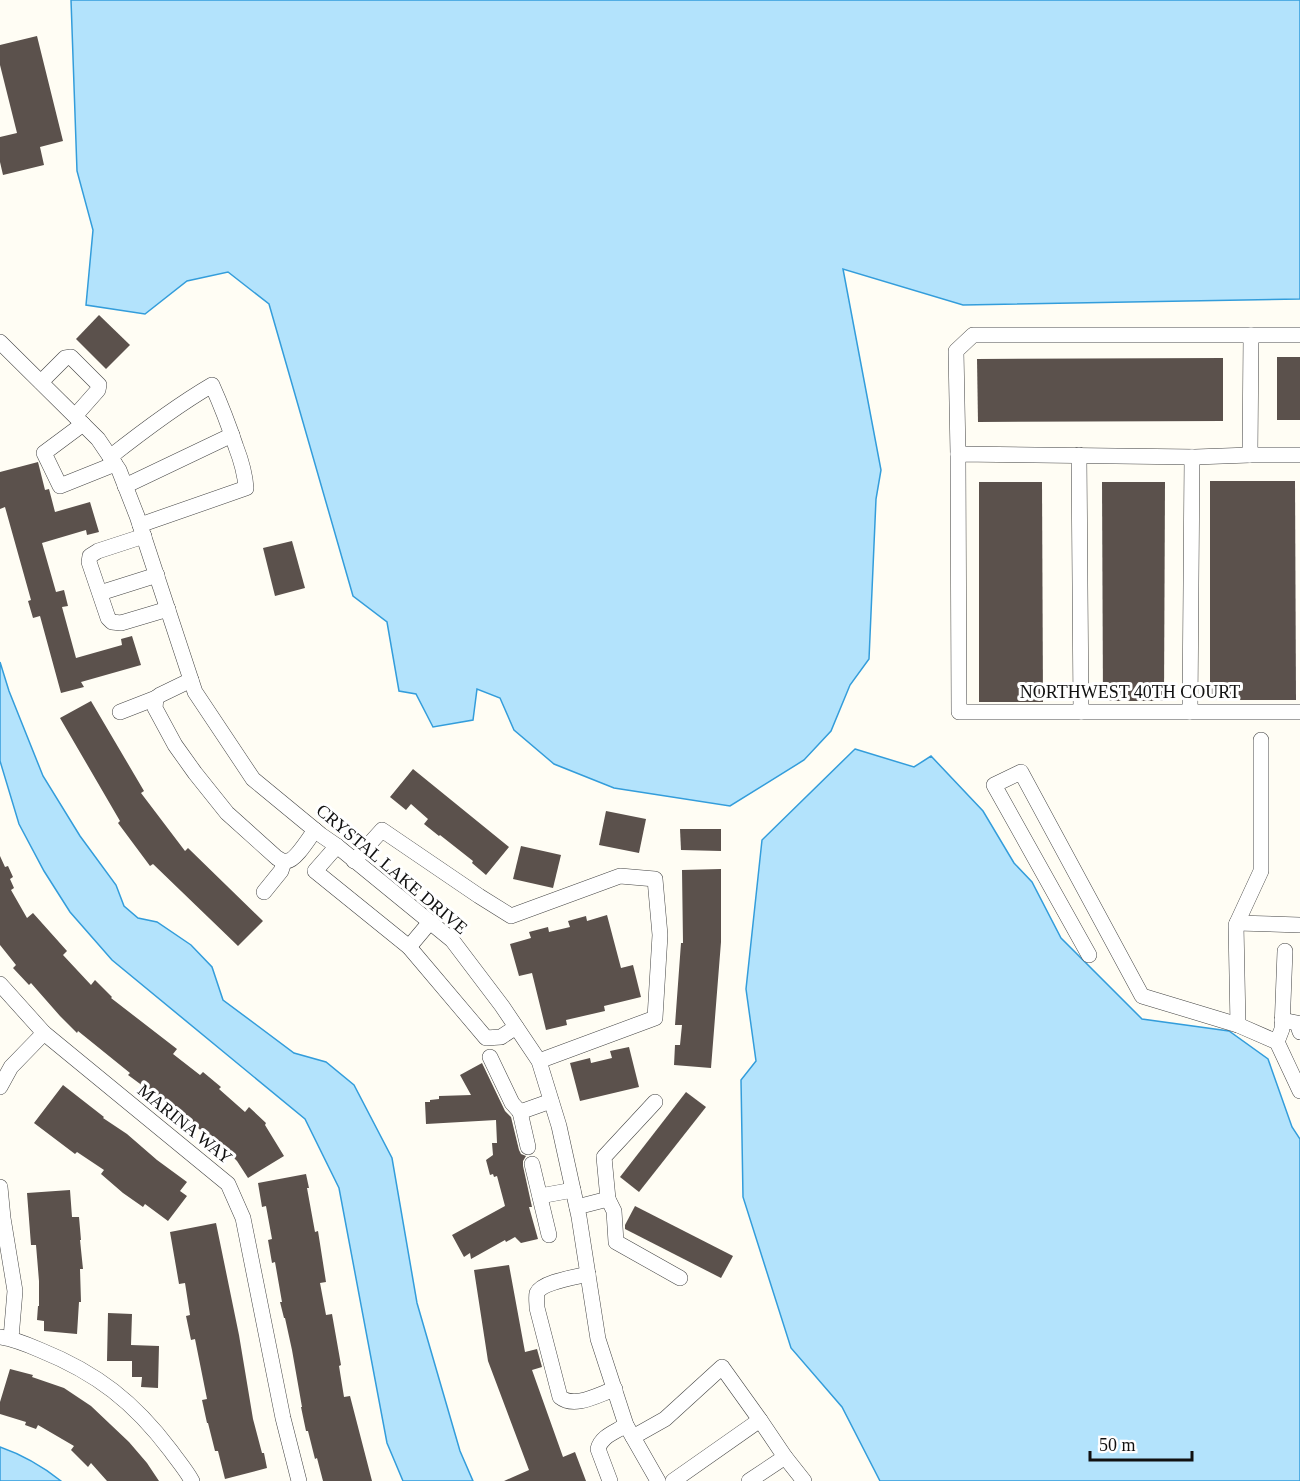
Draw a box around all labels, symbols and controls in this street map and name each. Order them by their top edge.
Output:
street label: NORTHWEST 40TH COURT [1020,682,1240,702]
street label: CRYSTAL LAKE DRIVE [312,800,472,938]
street label: MARINA WAY [134,1080,236,1168]
scale bar [1090,1424,1192,1462]
text: 50 m [1099,1435,1136,1455]

